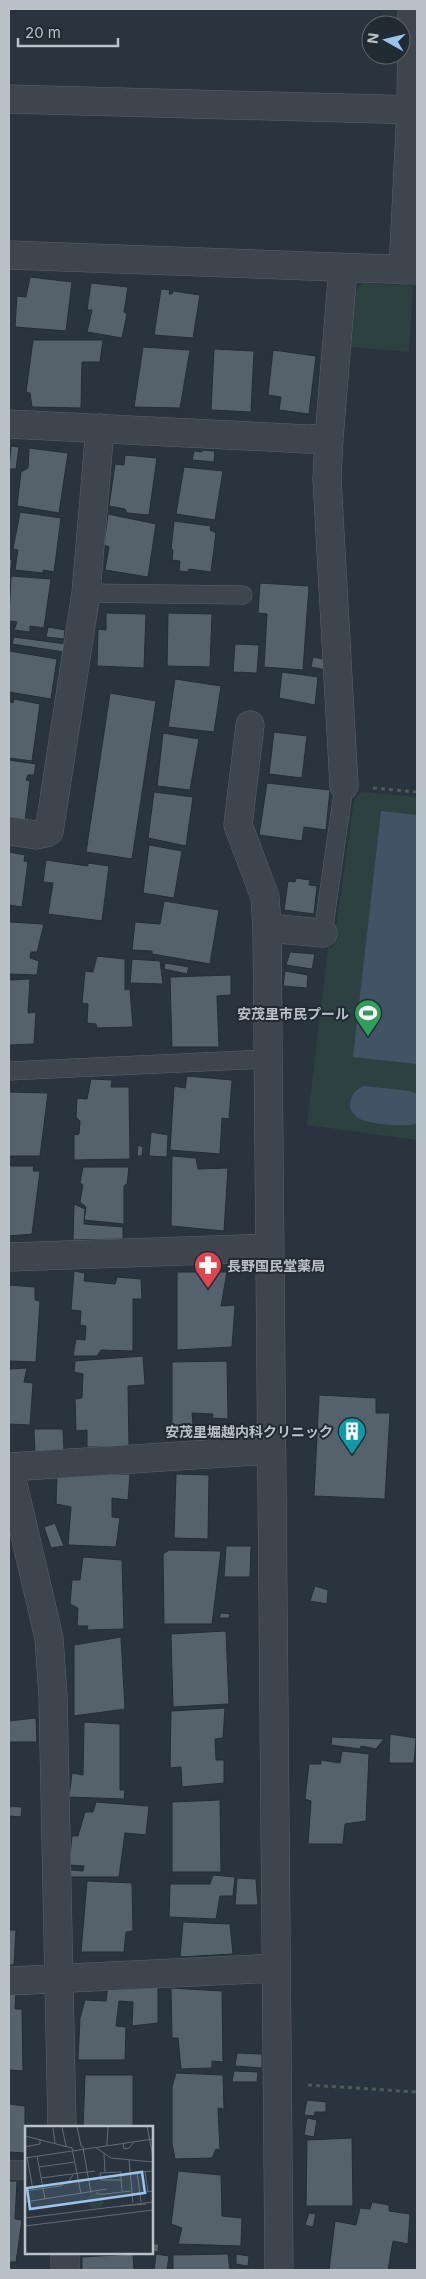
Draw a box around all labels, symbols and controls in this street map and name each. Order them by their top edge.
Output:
scale bar [18,15,118,47]
north arrow [361,15,411,65]
text: 20 m [25,23,61,42]
text: N [363,32,382,45]
sports icon: 安茂里市民プール [353,998,383,1037]
place label: 安茂里市民プール [237,1005,349,1022]
pharmacy icon: 長野国民堂薬局 [193,1250,223,1289]
place label: 長野国民堂薬局 [227,1257,325,1274]
building icon: 安茂里堀越内科クリニック [337,1416,367,1455]
place label: 安茂里堀越内科クリニック [165,1423,333,1440]
inset map [25,2126,152,2254]

